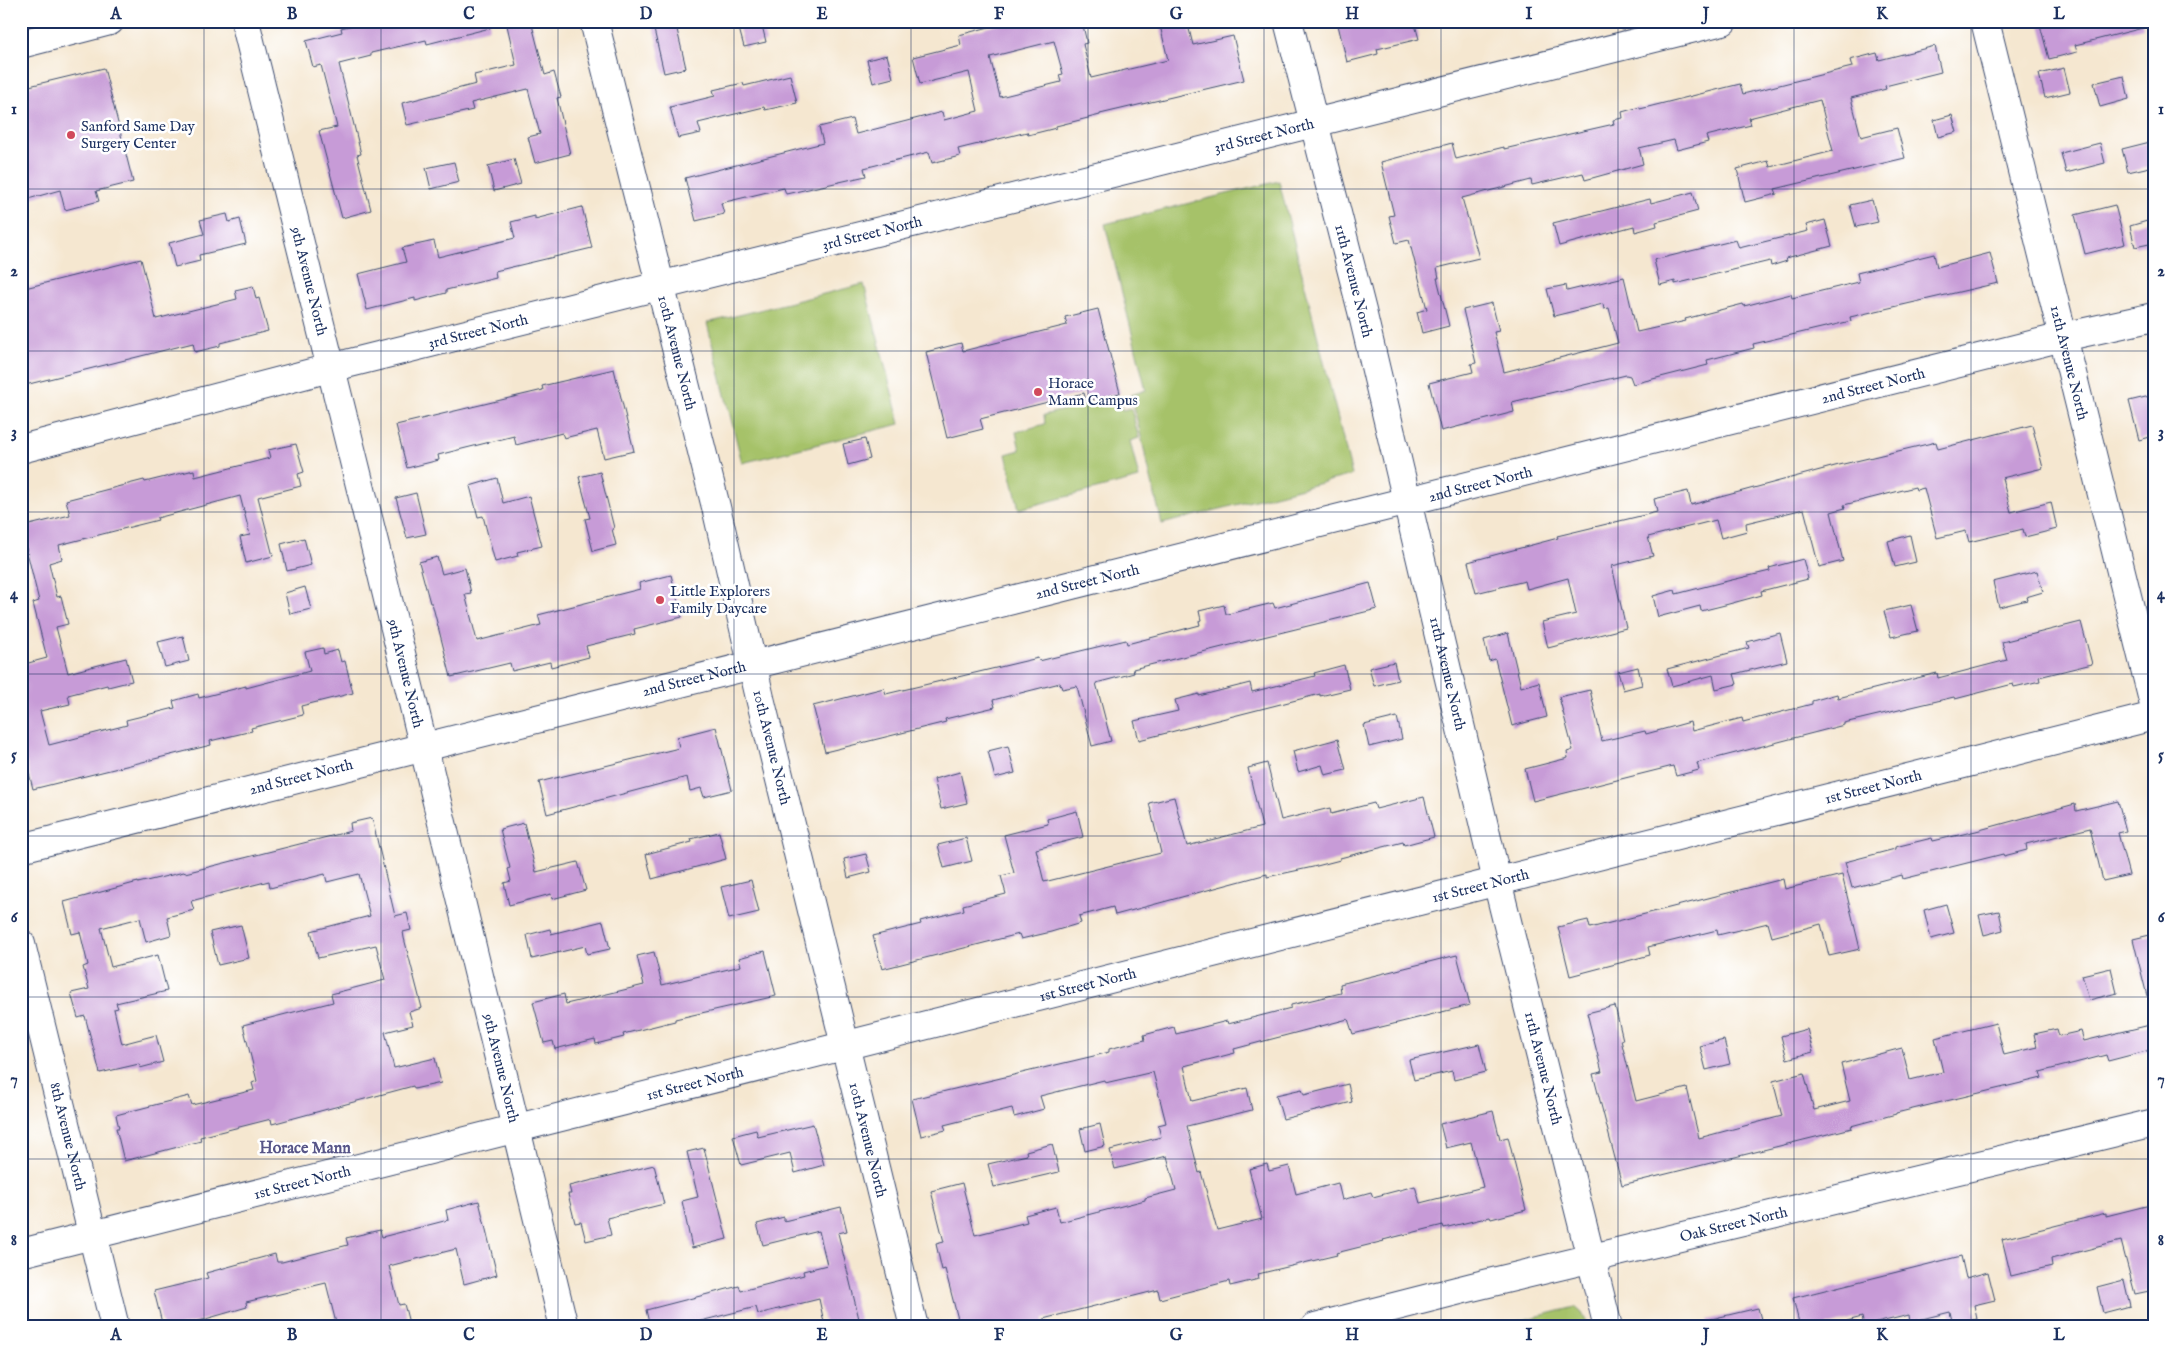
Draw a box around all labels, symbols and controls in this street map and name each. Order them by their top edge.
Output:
text: A [110,5,123,25]
text: B [287,5,298,25]
text: C [463,5,475,25]
text: D [640,5,653,25]
text: E [816,5,828,25]
text: F [994,5,1005,25]
text: G [1170,5,1183,25]
text: H [1345,5,1359,25]
text: I [1526,5,1533,25]
text: J [1701,5,1710,25]
text: K [1876,5,1889,25]
text: L [2053,5,2065,25]
text: 1 [11,100,17,120]
text: 1 [2158,100,2164,120]
street label: 3rd Street North [1212,114,1316,157]
place label: Sanford Same Day Surgery Center [81,117,196,153]
marker: Sanford Same Day Surgery Center [65,129,77,141]
street label: 3rd Street North [820,211,924,255]
street label: 11th Avenue North [1331,222,1377,339]
street label: 9th Avenue North [287,224,332,338]
text: 2 [10,262,18,282]
text: 2 [2157,262,2165,282]
street label: 10th Avenue North [654,293,701,412]
street label: 12th Avenue North [2046,303,2093,422]
street label: 3rd Street North [426,310,530,353]
street label: 2nd Street North [1819,363,1927,408]
place label: Horace Mann Campus [1048,374,1138,410]
marker: Horace Mann Campus [1032,386,1044,398]
text: 3 [11,423,17,443]
text: 3 [2158,423,2164,443]
street label: 2nd Street North [1426,462,1534,506]
street label: 2nd Street North [1033,559,1141,603]
place label: Little Explorers Family Daycare [670,582,770,618]
text: 4 [10,585,19,605]
text: 4 [2157,585,2166,605]
marker: Little Explorers Family Daycare [654,594,666,606]
street label: 11th Avenue North [1425,615,1471,732]
street label: 9th Avenue North [383,616,428,730]
street label: 2nd Street North [640,656,748,701]
street label: 10th Avenue North [749,688,795,807]
text: 5 [11,746,17,766]
text: 5 [2158,746,2164,766]
street label: 2nd Street North [247,754,355,799]
street label: 1st Street North [1823,765,1924,808]
street label: 1st Street North [1430,864,1531,907]
text: 6 [11,908,19,928]
text: 6 [2158,908,2166,928]
street label: 1st Street North [1037,963,1138,1006]
street label: 11th Avenue North [1520,1010,1567,1127]
street label: 9th Avenue North [479,1011,524,1124]
street label: 1st Street North [645,1062,745,1105]
text: 7 [10,1070,18,1090]
text: 7 [2157,1070,2165,1090]
street label: 8th Avenue North [46,1080,91,1192]
street label: 10th Avenue North [845,1080,891,1199]
district label: Horace Mann [259,1139,351,1159]
street label: 1st Street North [252,1161,353,1204]
street label: Oak Street North [1678,1202,1789,1246]
text: 8 [11,1231,17,1251]
text: 8 [2158,1231,2164,1251]
text: A [110,1326,123,1346]
text: B [287,1326,298,1346]
text: C [463,1326,475,1346]
text: D [640,1326,653,1346]
text: E [816,1326,828,1346]
text: F [994,1326,1005,1346]
text: G [1170,1326,1183,1346]
text: H [1345,1326,1359,1346]
text: I [1526,1326,1533,1346]
text: J [1701,1326,1710,1346]
text: K [1876,1326,1889,1346]
text: L [2053,1326,2065,1346]

